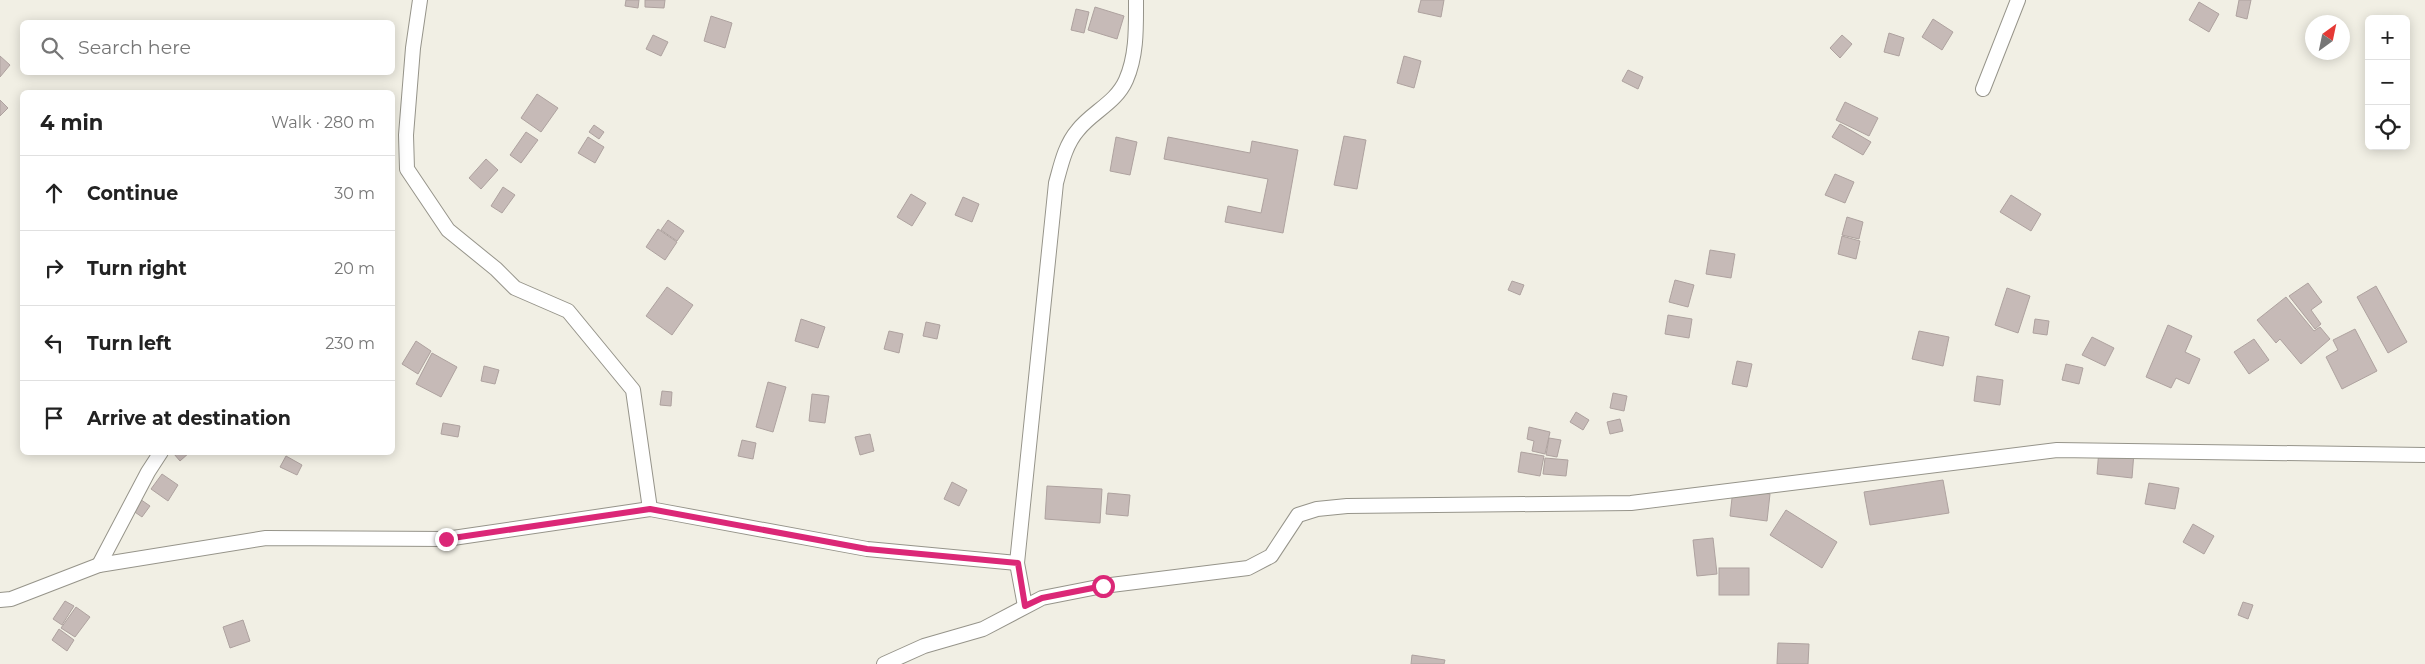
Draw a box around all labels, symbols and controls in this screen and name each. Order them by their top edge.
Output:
north arrow [2305,15,2350,60]
map controls [2365,15,2410,150]
button: + [2365,15,2410,60]
search box [20,20,395,75]
icon: search [38,34,66,62]
text: Search here [78,36,191,59]
button: − [2365,60,2410,105]
button: locate [2365,105,2410,150]
text: 4 min [40,110,103,135]
text: Walk · 280 m [271,113,375,132]
icon: ahead [40,179,68,207]
text: Continue [87,182,178,205]
text: 30 m [334,184,375,203]
icon: right [40,254,68,282]
text: Turn right [87,257,187,280]
text: 20 m [334,259,375,278]
icon: left [40,329,68,357]
text: Turn left [87,332,172,355]
text: 230 m [325,334,375,353]
icon: arrive [40,404,68,432]
text: Arrive at destination [87,407,291,430]
route end [435,528,458,551]
route start [1092,575,1115,598]

